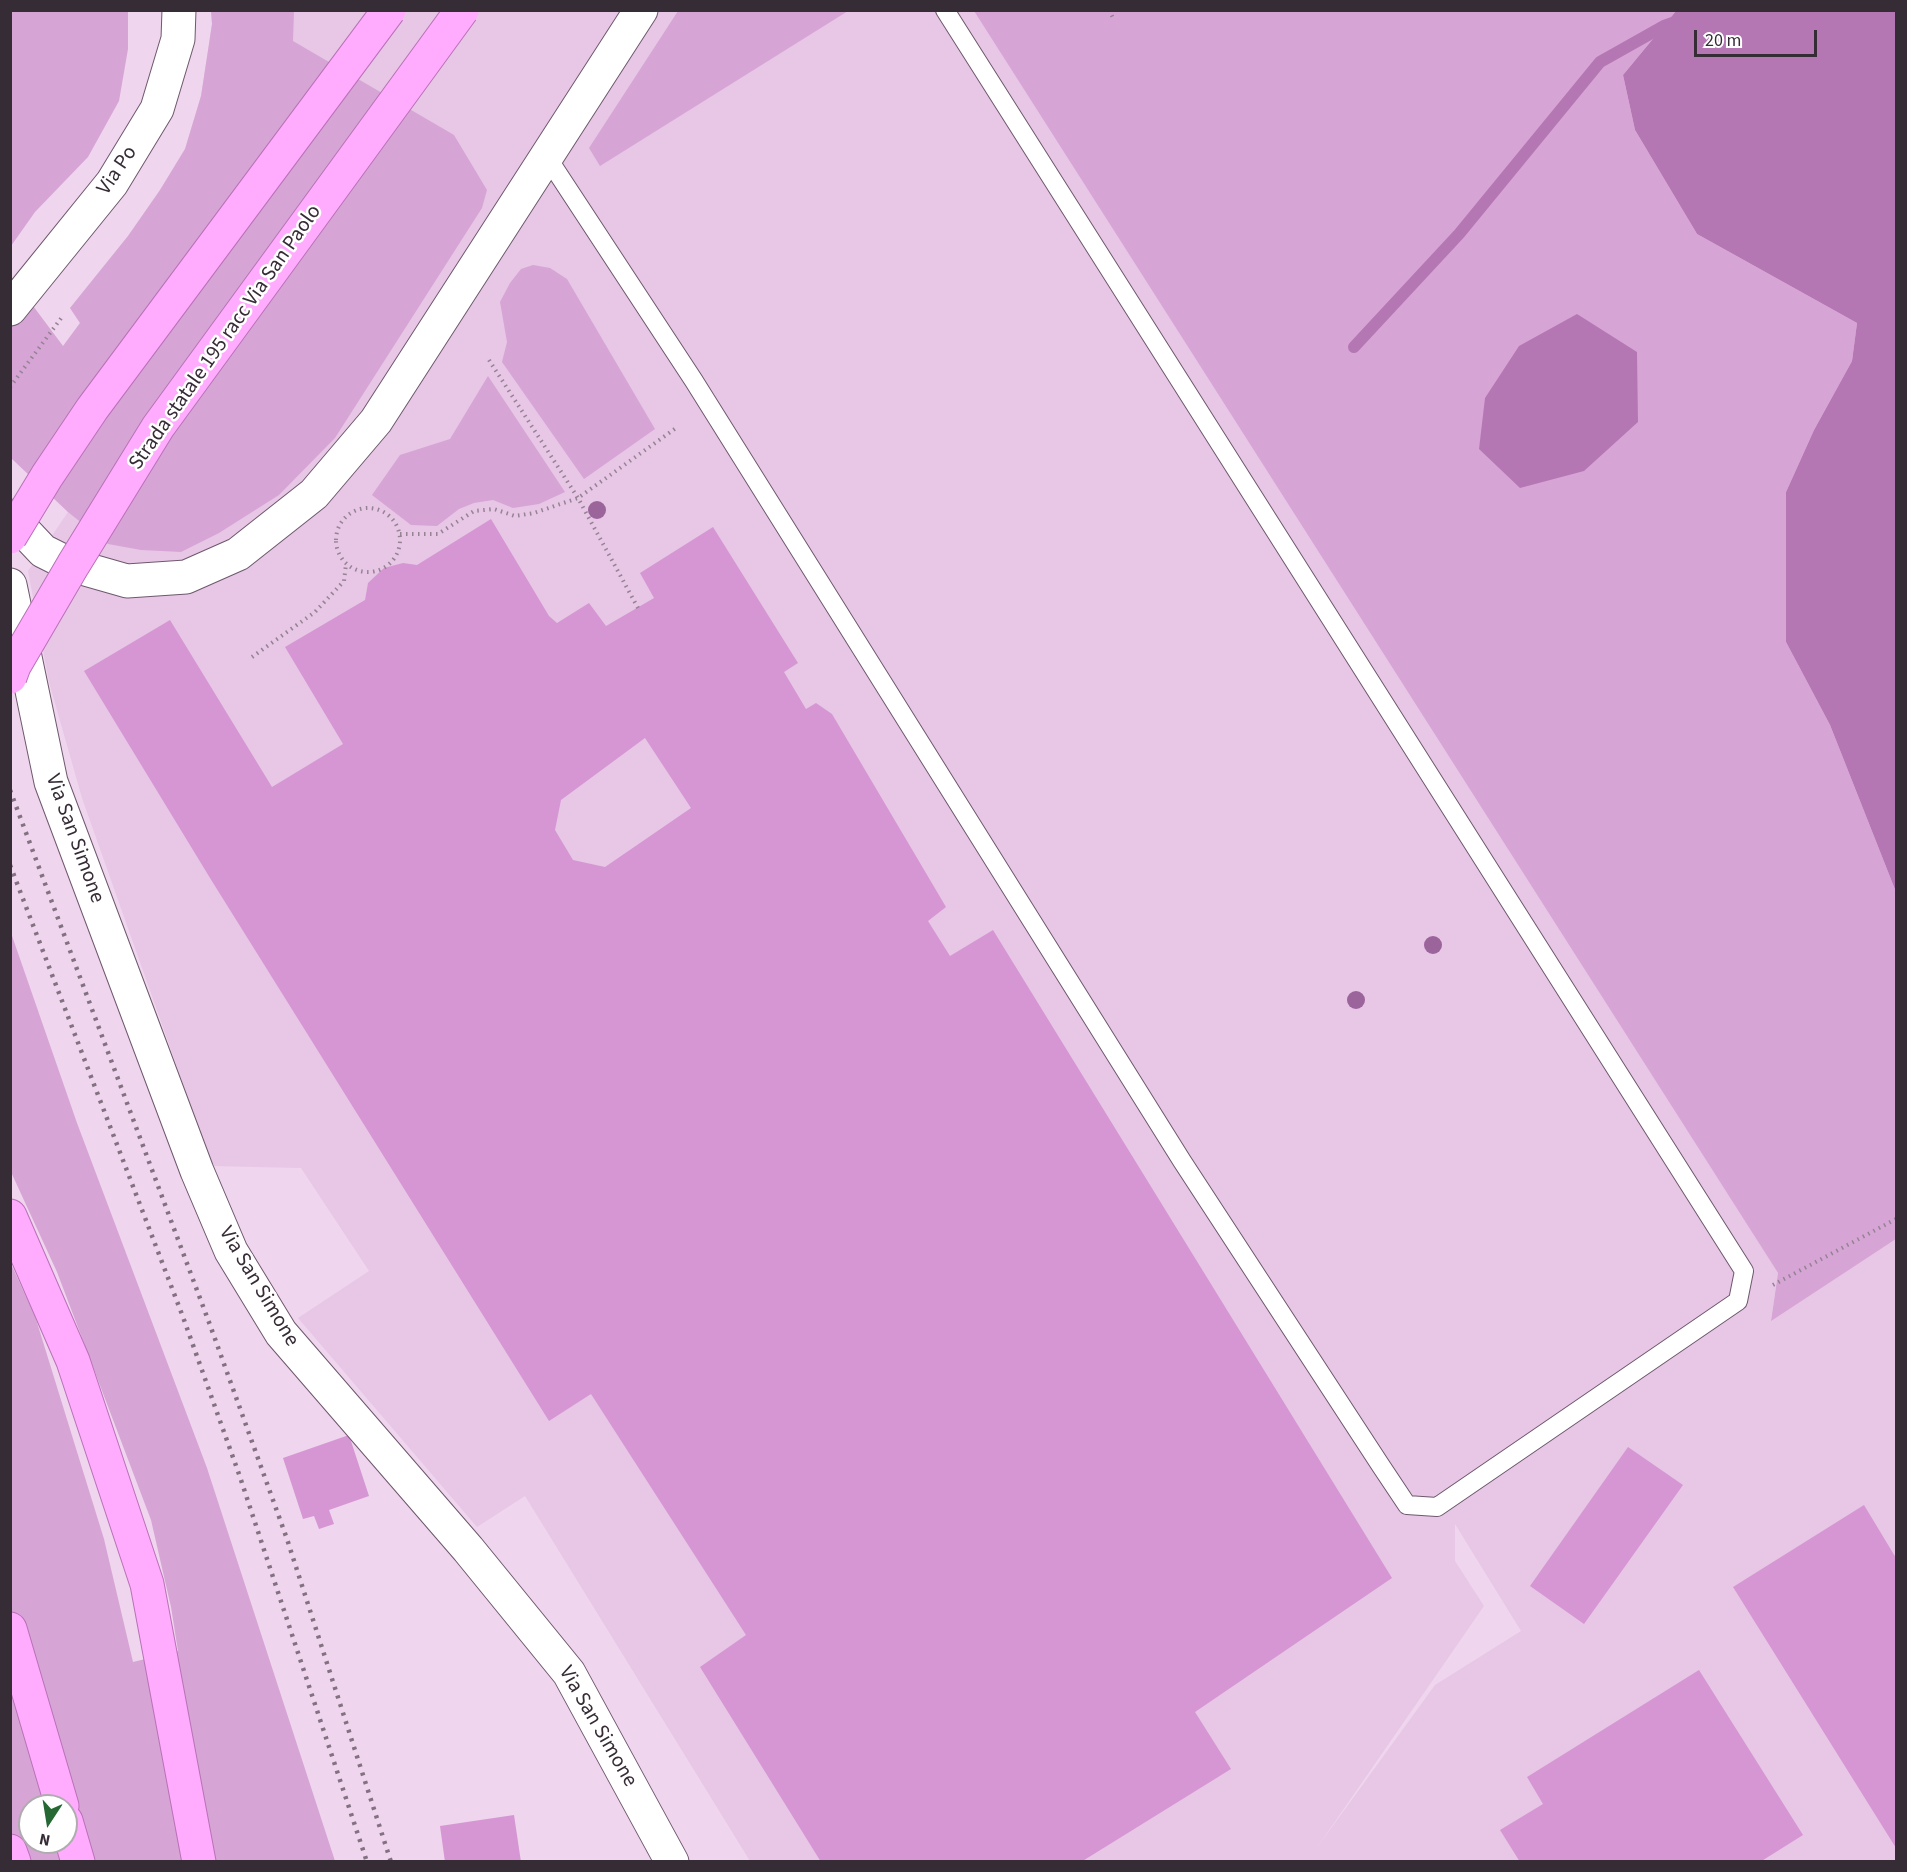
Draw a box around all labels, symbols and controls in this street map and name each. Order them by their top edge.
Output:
scale bar [1697,18,1820,56]
text: 20 m [1705,28,1741,53]
street label: Via Po [93,142,143,200]
street label: Strada statale 195 racc Via San Paolo [125,201,327,475]
street label: Via San Simone [39,771,109,907]
street label: Via San Simone [212,1223,304,1351]
street label: Via San Simone [552,1662,642,1792]
north arrow [18,1794,78,1854]
text: N [37,1828,52,1852]

